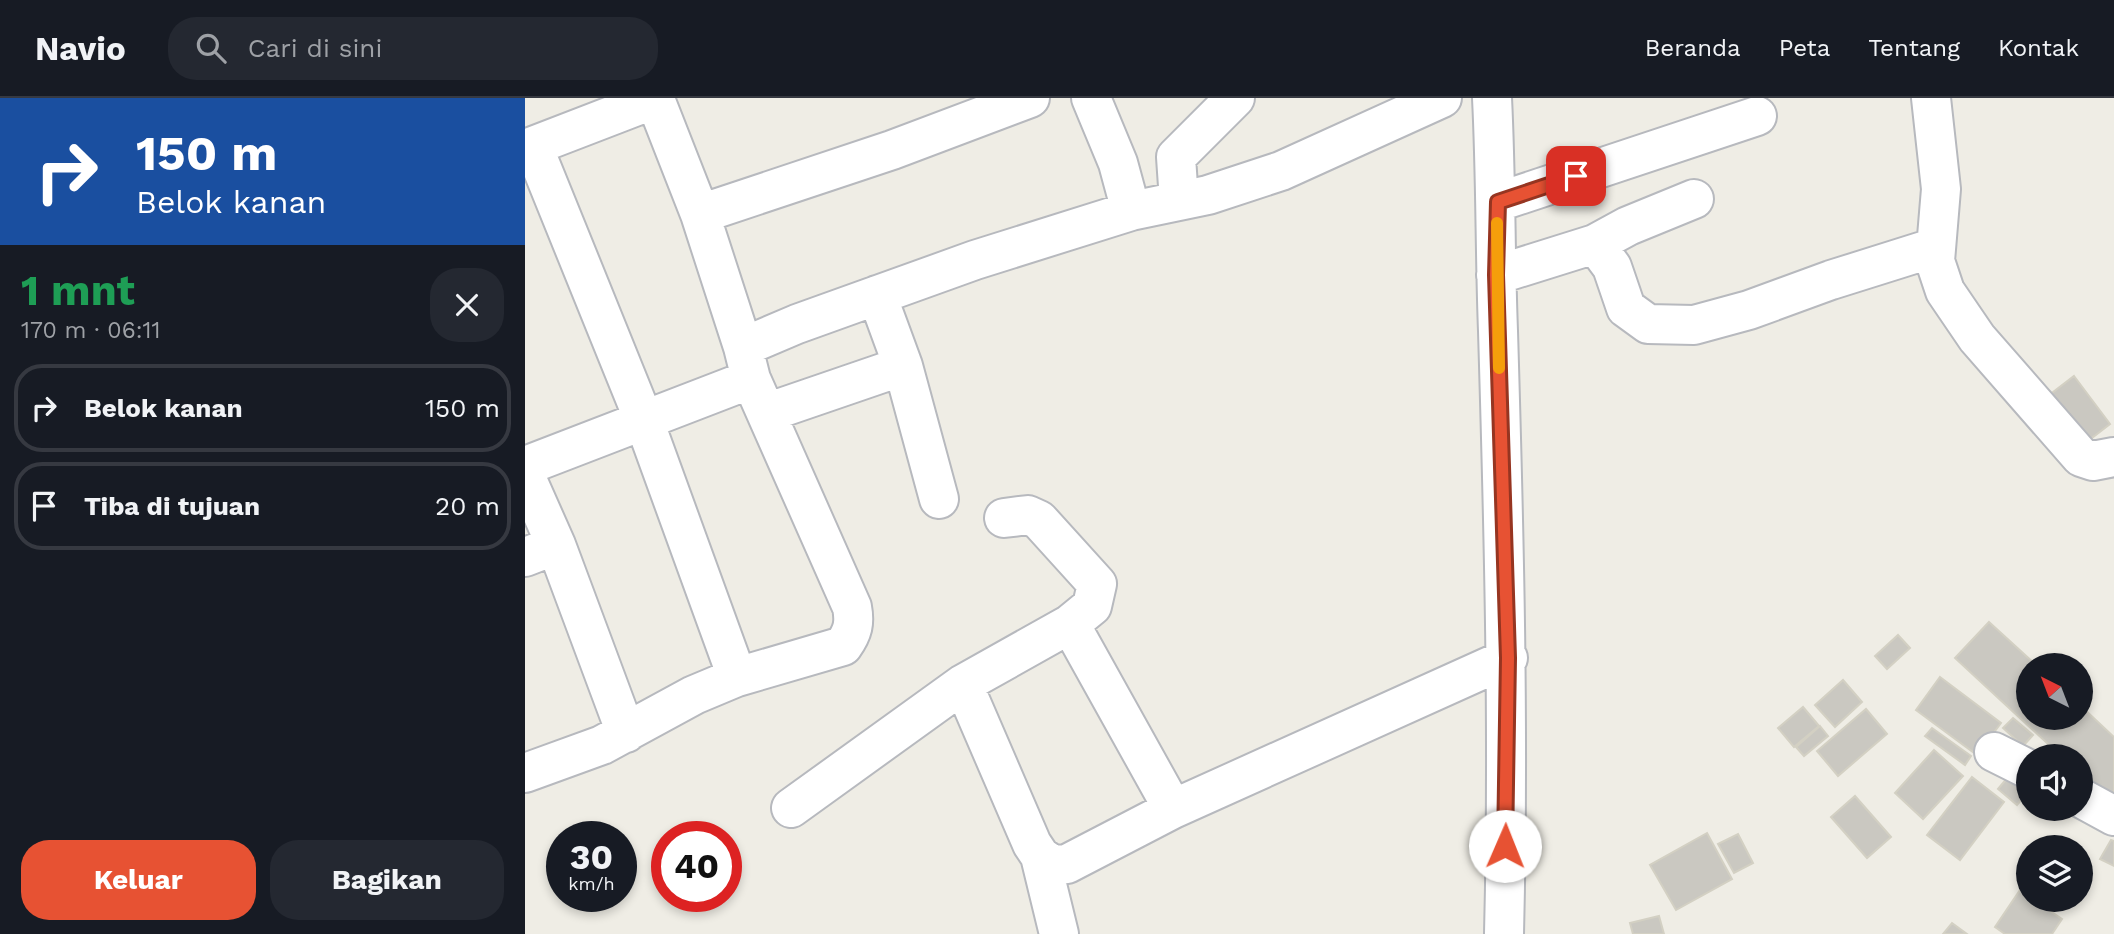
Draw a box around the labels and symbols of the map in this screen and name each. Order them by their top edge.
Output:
pin [1546,146,1606,206]
north arrow [2016,653,2093,730]
position arrow [1468,809,1542,883]
speed limit sign: 40 [651,821,742,912]

